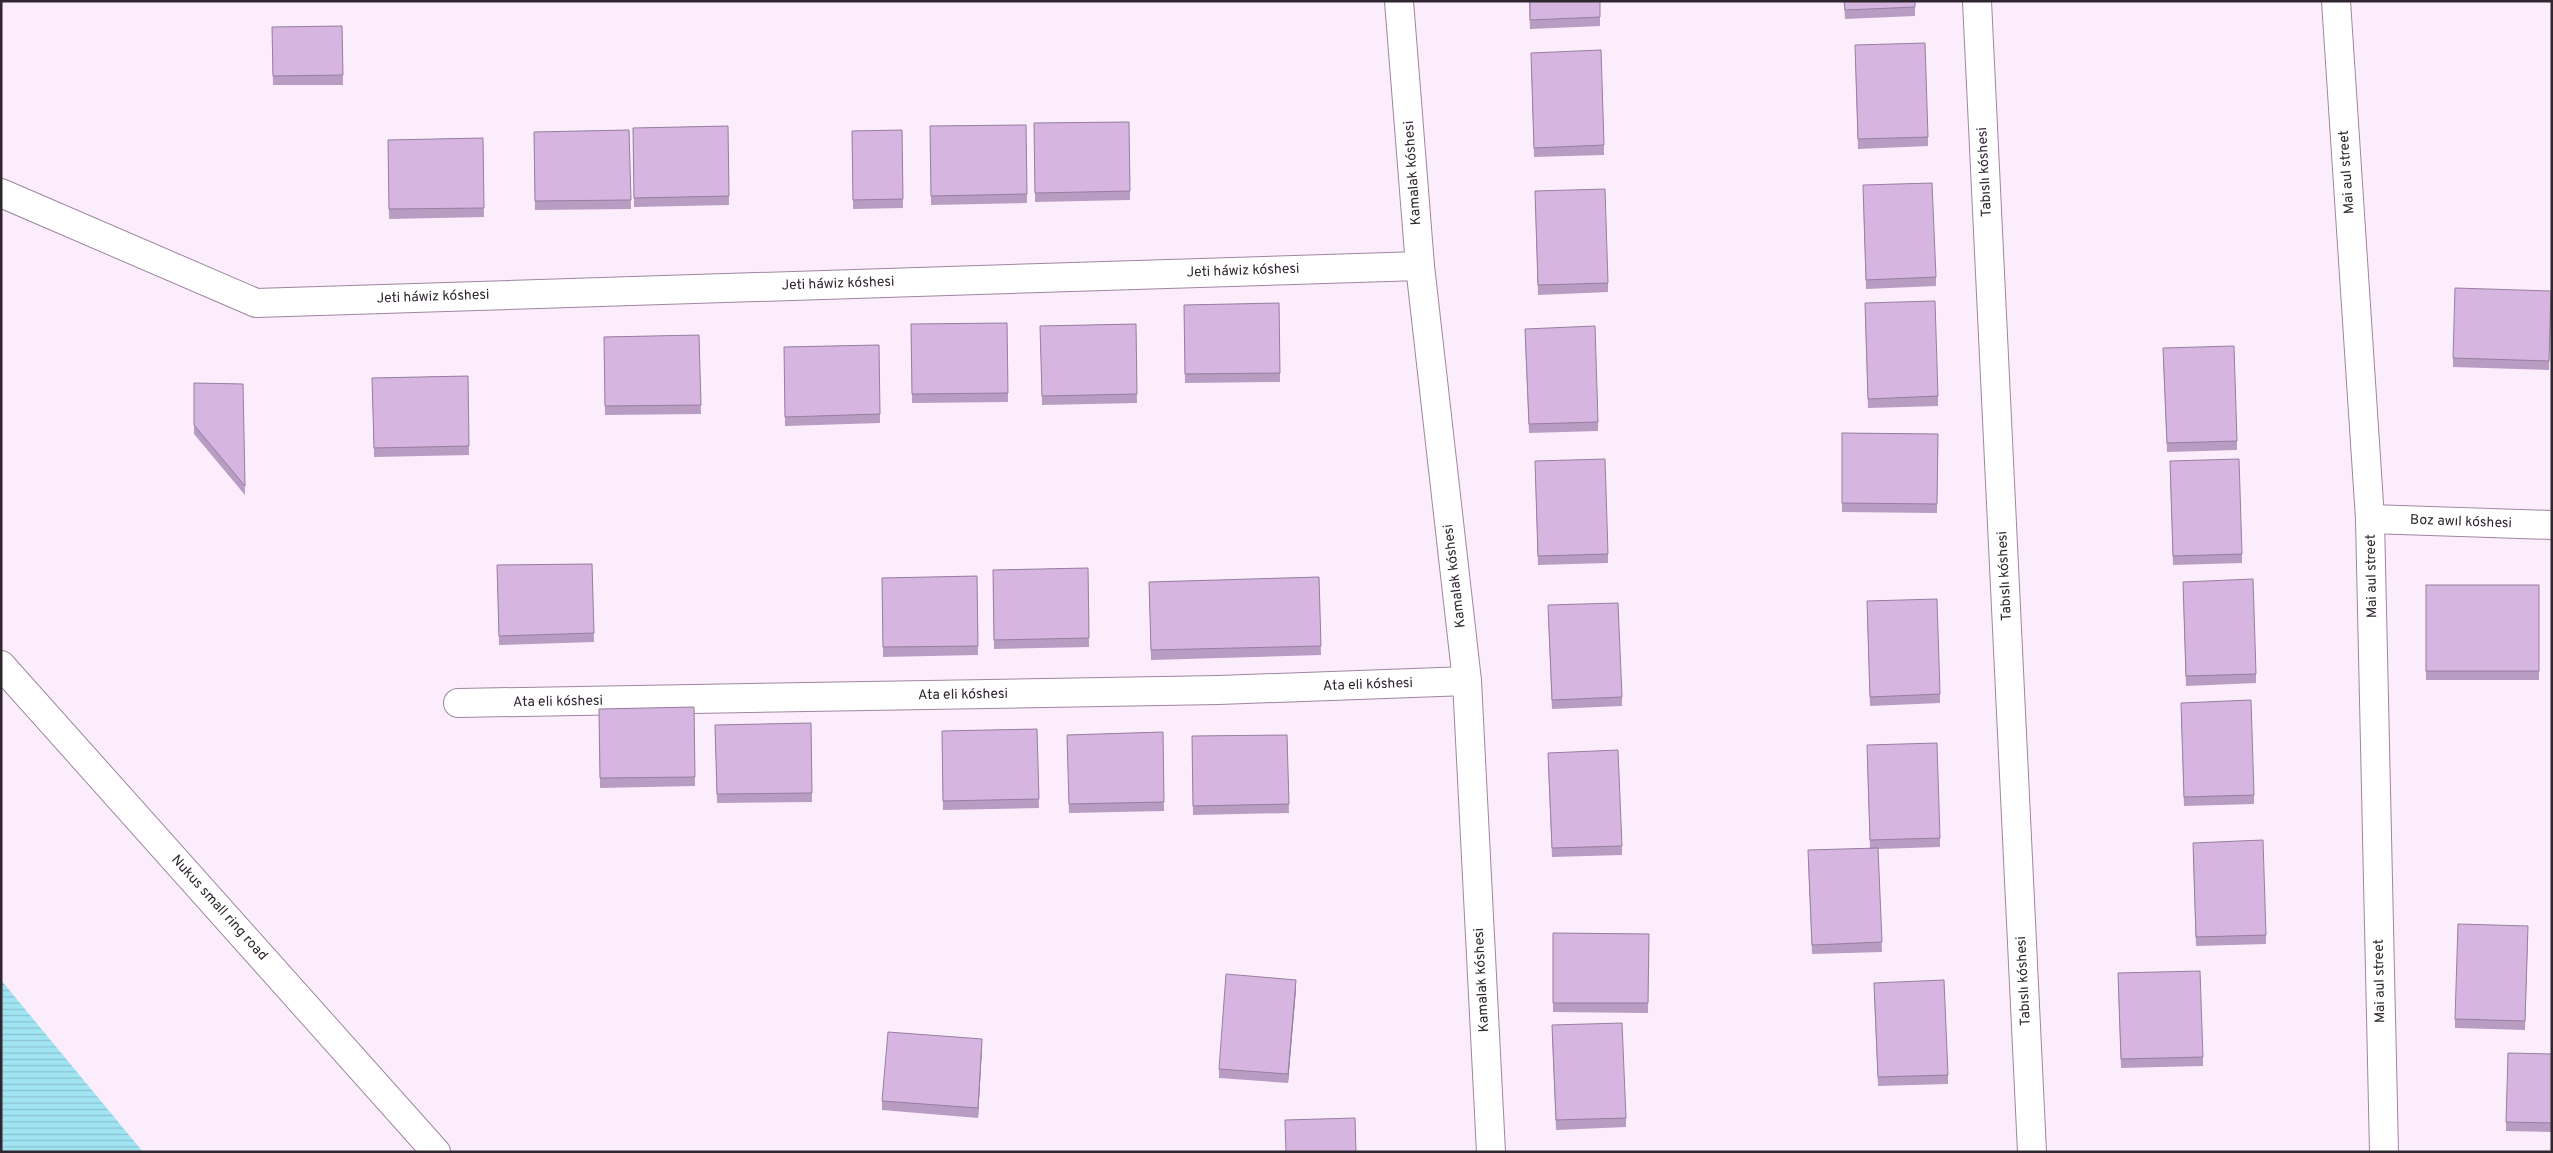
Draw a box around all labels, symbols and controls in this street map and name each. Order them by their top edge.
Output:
street label: Kamalak kóshesi [1401,120,1425,226]
street label: Tabıslı kóshesi [1974,127,1996,217]
street label: Mai aul street [2336,130,2358,214]
street label: Jeti háwiz kóshesi [1186,261,1300,281]
street label: Jeti háwiz kóshesi [781,274,895,294]
street label: Jeti háwiz kóshesi [376,287,490,307]
street label: Boz awıl kóshesi [2410,512,2512,532]
street label: Kamalak kóshesi [1440,523,1470,629]
street label: Tabıslı kóshesi [1994,531,2016,621]
street label: Mai aul street [2363,534,2381,618]
street label: Ata eli kóshesi [1323,675,1413,695]
street label: Ata eli kóshesi [918,686,1008,704]
street label: Ata eli kóshesi [513,693,603,711]
street label: Nukus small ring road [167,852,271,964]
street label: Kamalak kóshesi [1471,927,1493,1033]
street label: Tabıslı kóshesi [2013,936,2035,1026]
street label: Mai aul street [2371,939,2389,1023]

